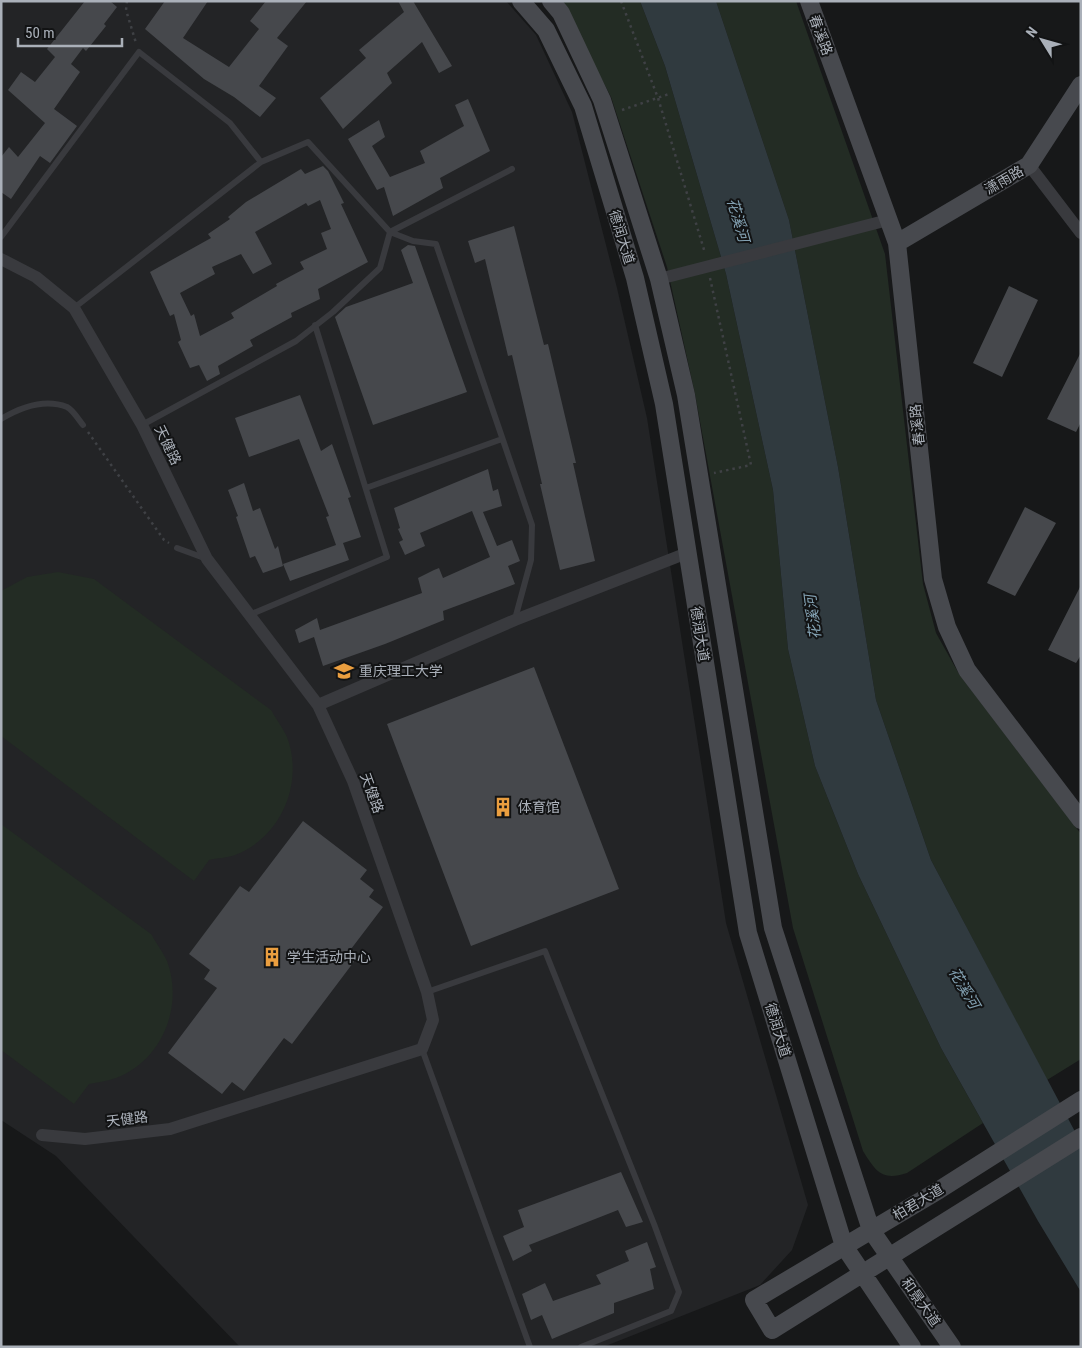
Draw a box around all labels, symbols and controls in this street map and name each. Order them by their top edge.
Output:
street label: 春溪路 [806,13,836,57]
scale bar [18,15,121,47]
north arrow [1017,15,1067,65]
text: 50 m [25,24,55,42]
text: N [1023,24,1041,40]
street label: 潇雨路 [982,163,1026,197]
water label: 花溪河 [723,196,754,247]
street label: 德润大道 [606,208,638,266]
street label: 春溪路 [907,403,927,447]
street label: 天健路 [152,423,184,467]
water label: 花溪河 [801,591,825,640]
street label: 德润大道 [688,605,712,663]
school or university icon: 重庆理工大学 [333,660,355,682]
place label: 重庆理工大学 [359,663,443,679]
street label: 天健路 [357,771,387,815]
building icon: 体育馆 [492,796,514,818]
place label: 体育馆 [518,799,560,815]
building icon: 学生活动中心 [261,946,283,968]
place label: 学生活动中心 [287,949,371,965]
water label: 花溪河 [945,964,985,1014]
street label: 德润大道 [762,1001,794,1059]
street label: 天健路 [105,1109,149,1129]
street label: 柏君大道 [890,1181,946,1223]
street label: 和景大道 [898,1274,944,1330]

